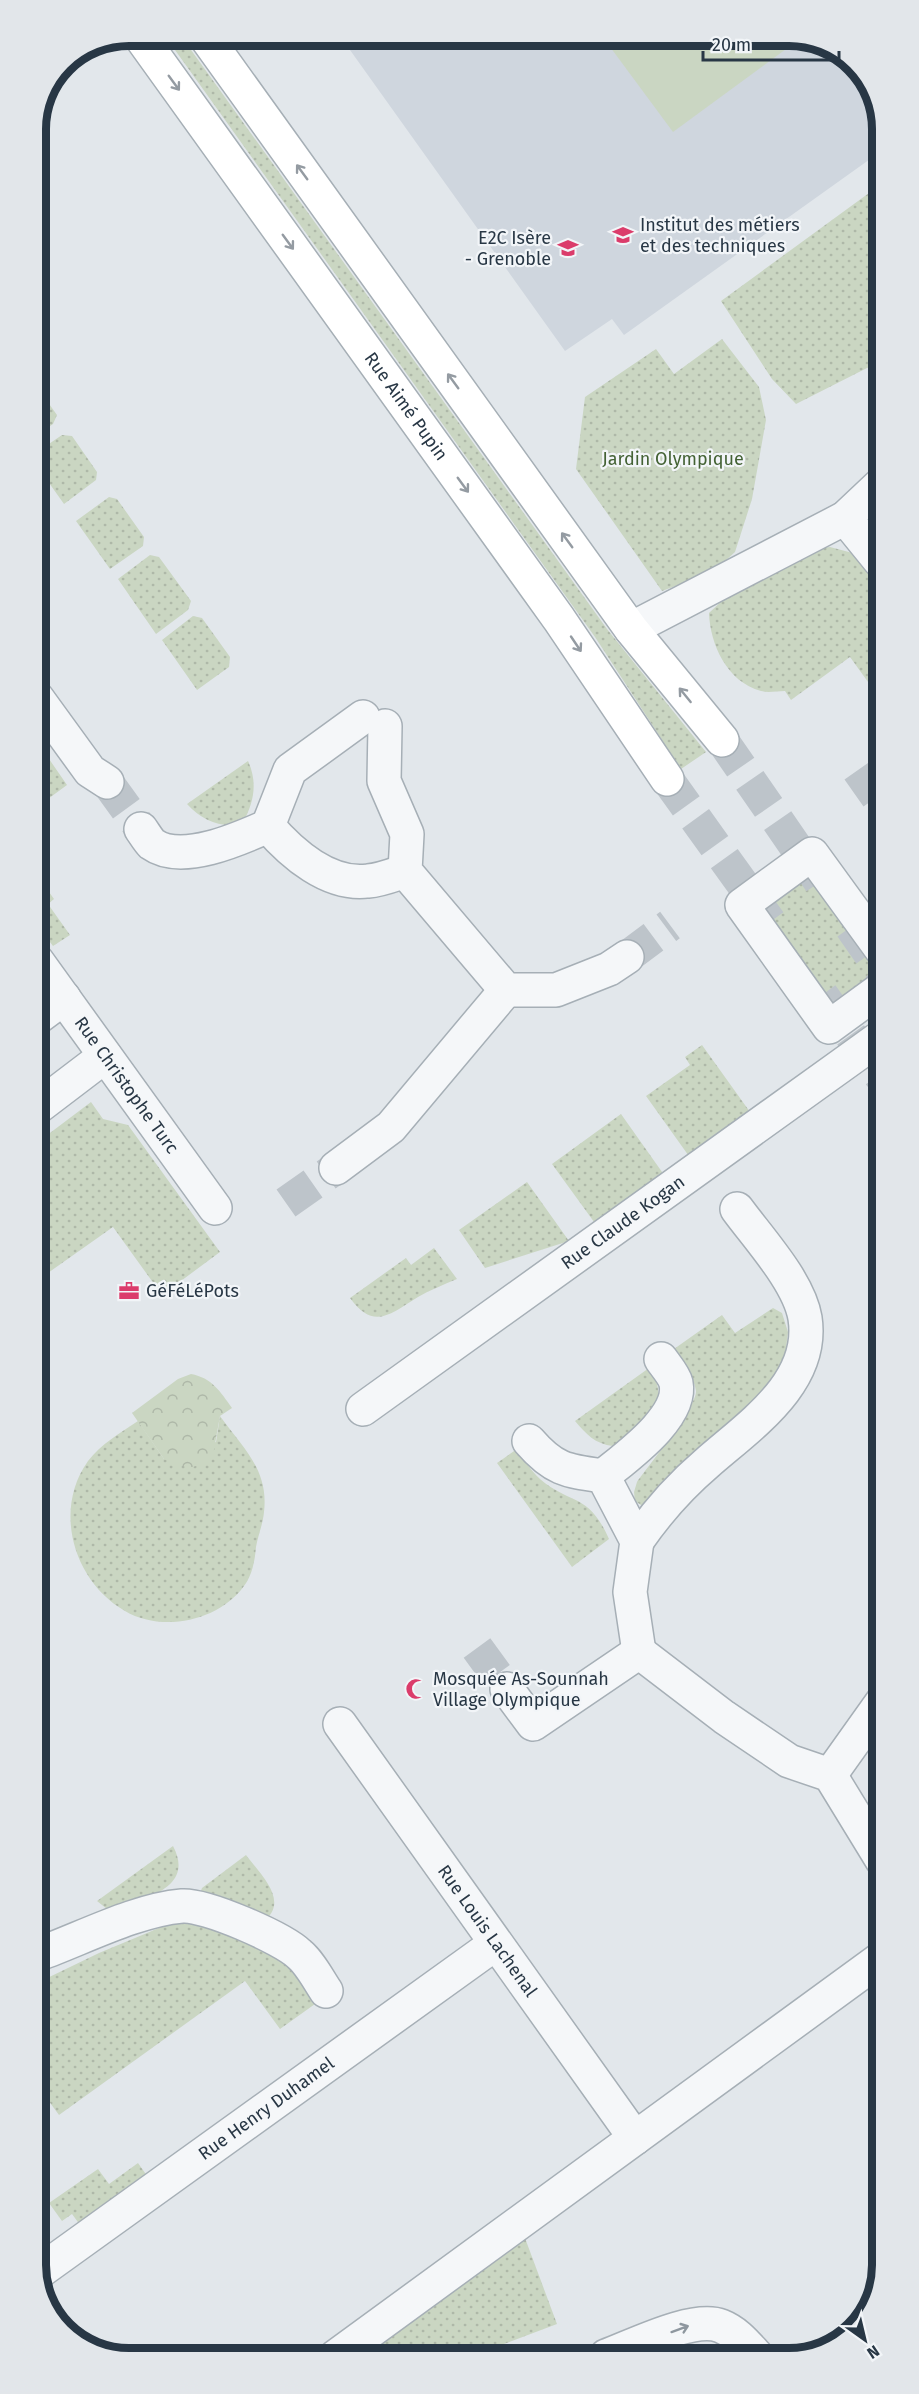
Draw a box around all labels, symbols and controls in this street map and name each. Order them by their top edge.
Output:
scale bar [703,24,840,62]
text: 20 m [712,34,751,56]
one-way arrow [168,75,180,91]
one-way arrow [296,164,309,180]
place label: Institut des métiers et des techniques [640,214,800,257]
school or university icon: Institut des métiers et des techniques [611,223,635,247]
place label: E2C Isère - Grenoble [465,227,551,270]
one-way arrow [282,233,294,249]
school or university icon: E2C Isère - Grenoble [556,236,580,260]
street label: Rue Aimé Pupin [360,348,452,465]
one-way arrow [447,374,459,390]
park label: Jardin Olympique [602,448,744,470]
one-way arrow [457,477,469,493]
one-way arrow [561,532,573,548]
one-way arrow [571,635,583,652]
one-way arrow [678,687,691,703]
street label: Rue Christophe Turc [70,1012,183,1158]
street label: Rue Claude Kogan [557,1171,689,1274]
office icon: GéFéLéPots [117,1279,141,1303]
place label: GéFéLéPots [146,1280,239,1302]
place label: Mosquée As-Sounnah Village Olympique [433,1668,609,1711]
mosque icon: Mosquée As-Sounnah Village Olympique [404,1677,428,1701]
street label: Rue Louis Lachenal [433,1861,542,2001]
street label: Rue Henry Duhamel [194,2052,339,2165]
north arrow [835,2310,895,2370]
one-way arrow [671,2322,689,2333]
text: N [863,2341,883,2363]

